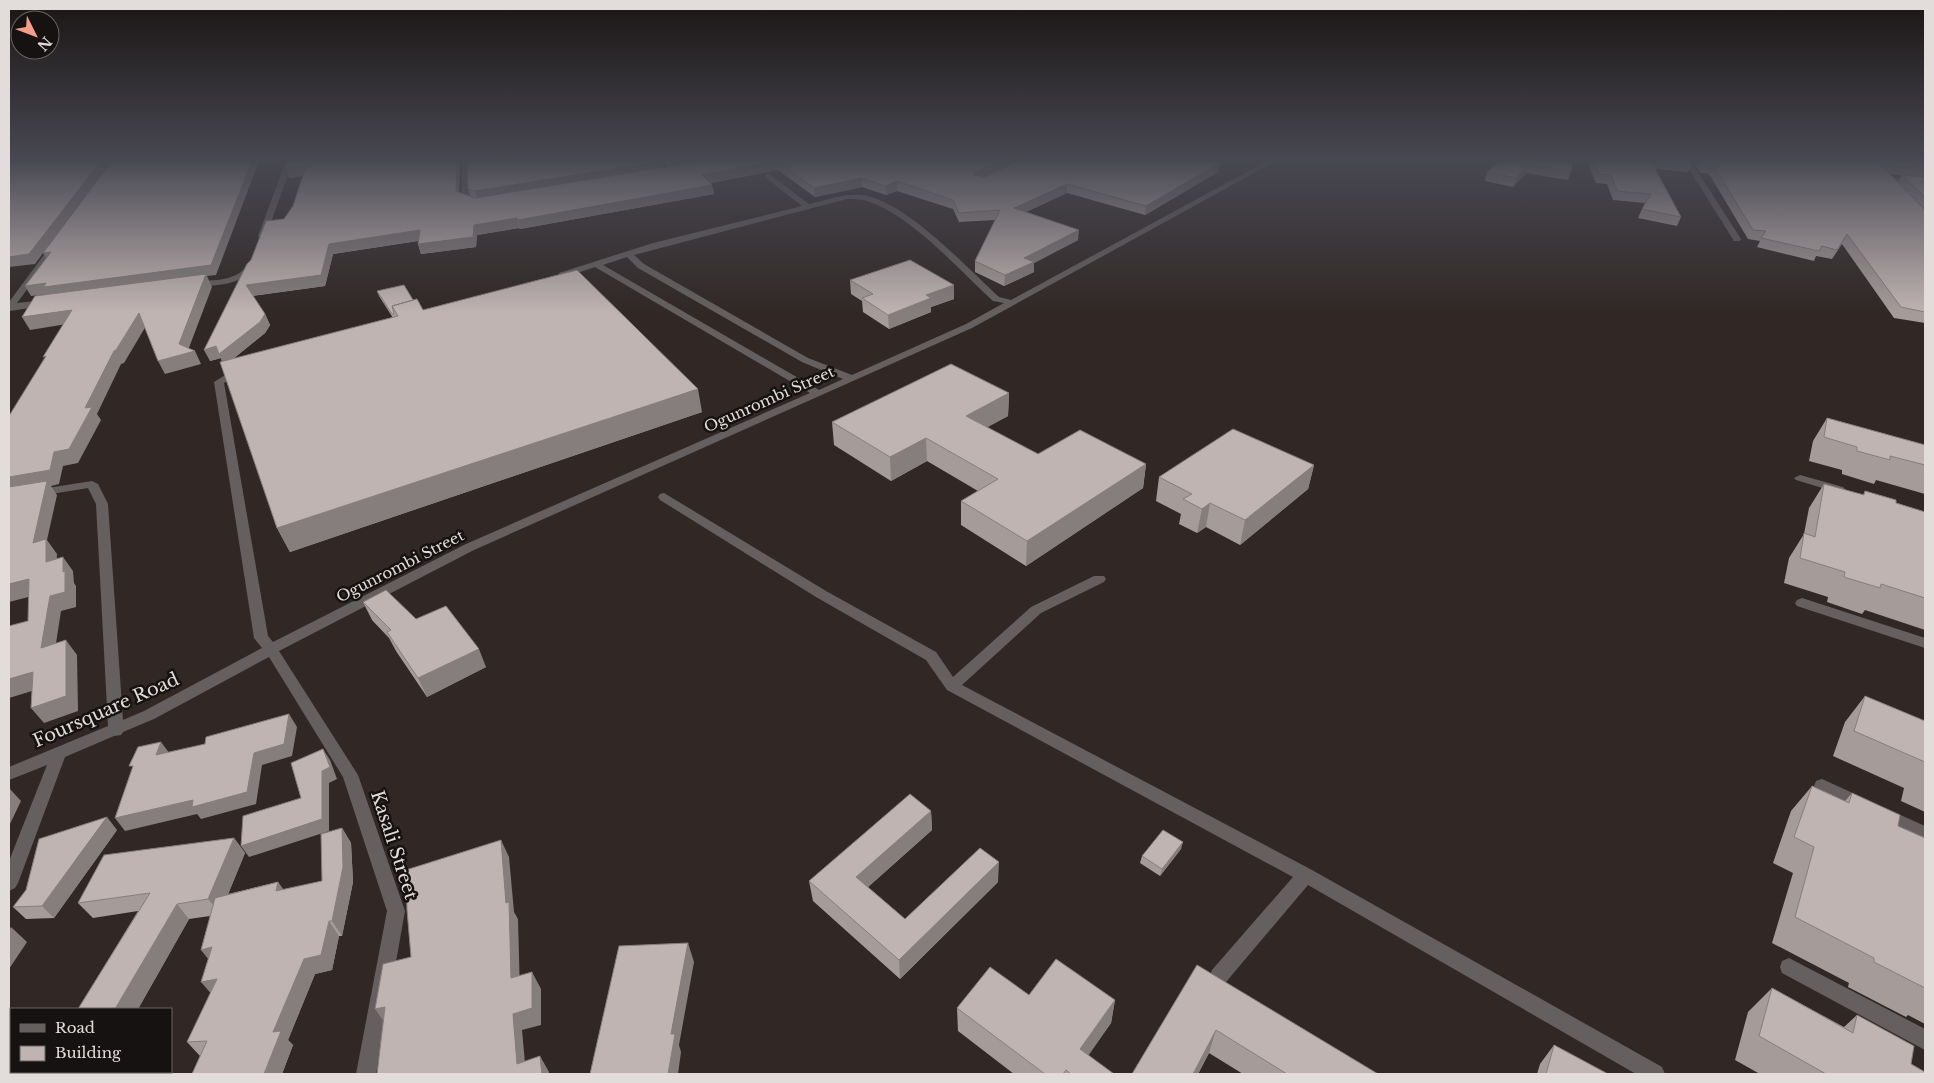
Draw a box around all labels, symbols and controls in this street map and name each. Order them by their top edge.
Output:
north arrow [10,10,60,60]
text: N [34,33,56,55]
street label: Ogunrombi Street [701,362,837,436]
street label: Ogunrombi Street [333,525,467,606]
street label: Foursquare Road [30,668,182,752]
street label: Kasali Street [366,788,422,903]
legend [10,1008,172,1073]
text: Road [55,1018,95,1037]
text: Building [55,1043,122,1062]

